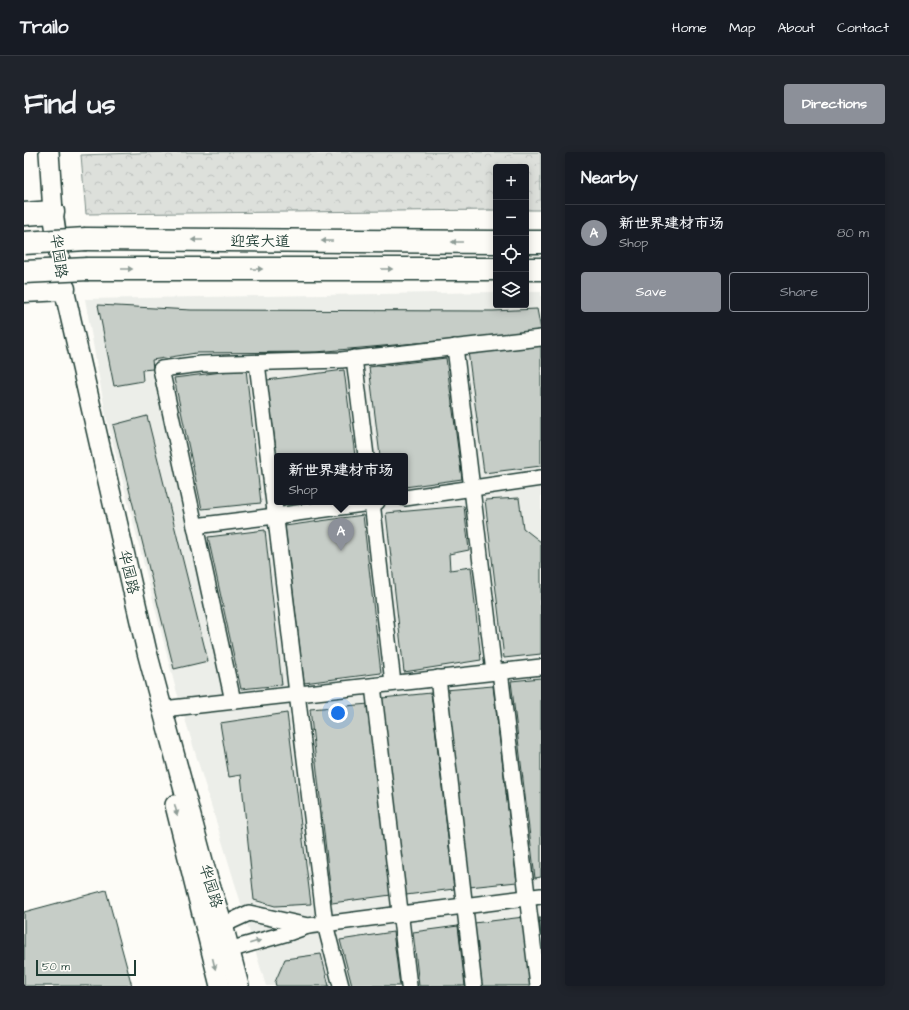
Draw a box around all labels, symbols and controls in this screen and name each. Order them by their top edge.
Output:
text: Trailo [20,14,69,41]
text: Home [672,18,707,38]
text: Map [729,18,755,38]
text: About [777,18,815,38]
text: Contact [837,18,889,38]
button: Directions [784,84,885,124]
text: Find us [24,85,115,124]
map controls [493,164,529,308]
button: + [493,164,529,200]
text: Nearby [581,166,638,190]
button: − [493,200,529,236]
text: 新世界建材市场 [619,213,724,234]
text: A [590,224,598,242]
text: 80 m [837,224,869,242]
street label: 迎宾大道 [230,231,290,252]
street label: 华园路 [45,232,72,280]
text: Shop [619,234,648,252]
button: locate [493,236,529,272]
one-way arrow [190,237,203,243]
one-way arrow [320,238,333,244]
one-way arrow [450,239,463,245]
one-way arrow [121,266,134,272]
one-way arrow [251,266,264,272]
one-way arrow [381,266,394,272]
button: layers [493,272,529,308]
button: Save [581,272,721,312]
button: Share [729,272,869,312]
popup [274,453,408,505]
text: 新世界建材市场 [288,460,394,481]
text: Shop [288,481,318,499]
pin: A [328,518,354,551]
street label: 华园路 [113,548,144,596]
your location [328,703,348,723]
one-way arrow [174,804,180,816]
street label: 华园路 [194,862,227,911]
one-way arrow [249,939,261,945]
scale bar [36,958,136,977]
one-way arrow [211,958,217,970]
text: 50 m [42,959,70,974]

